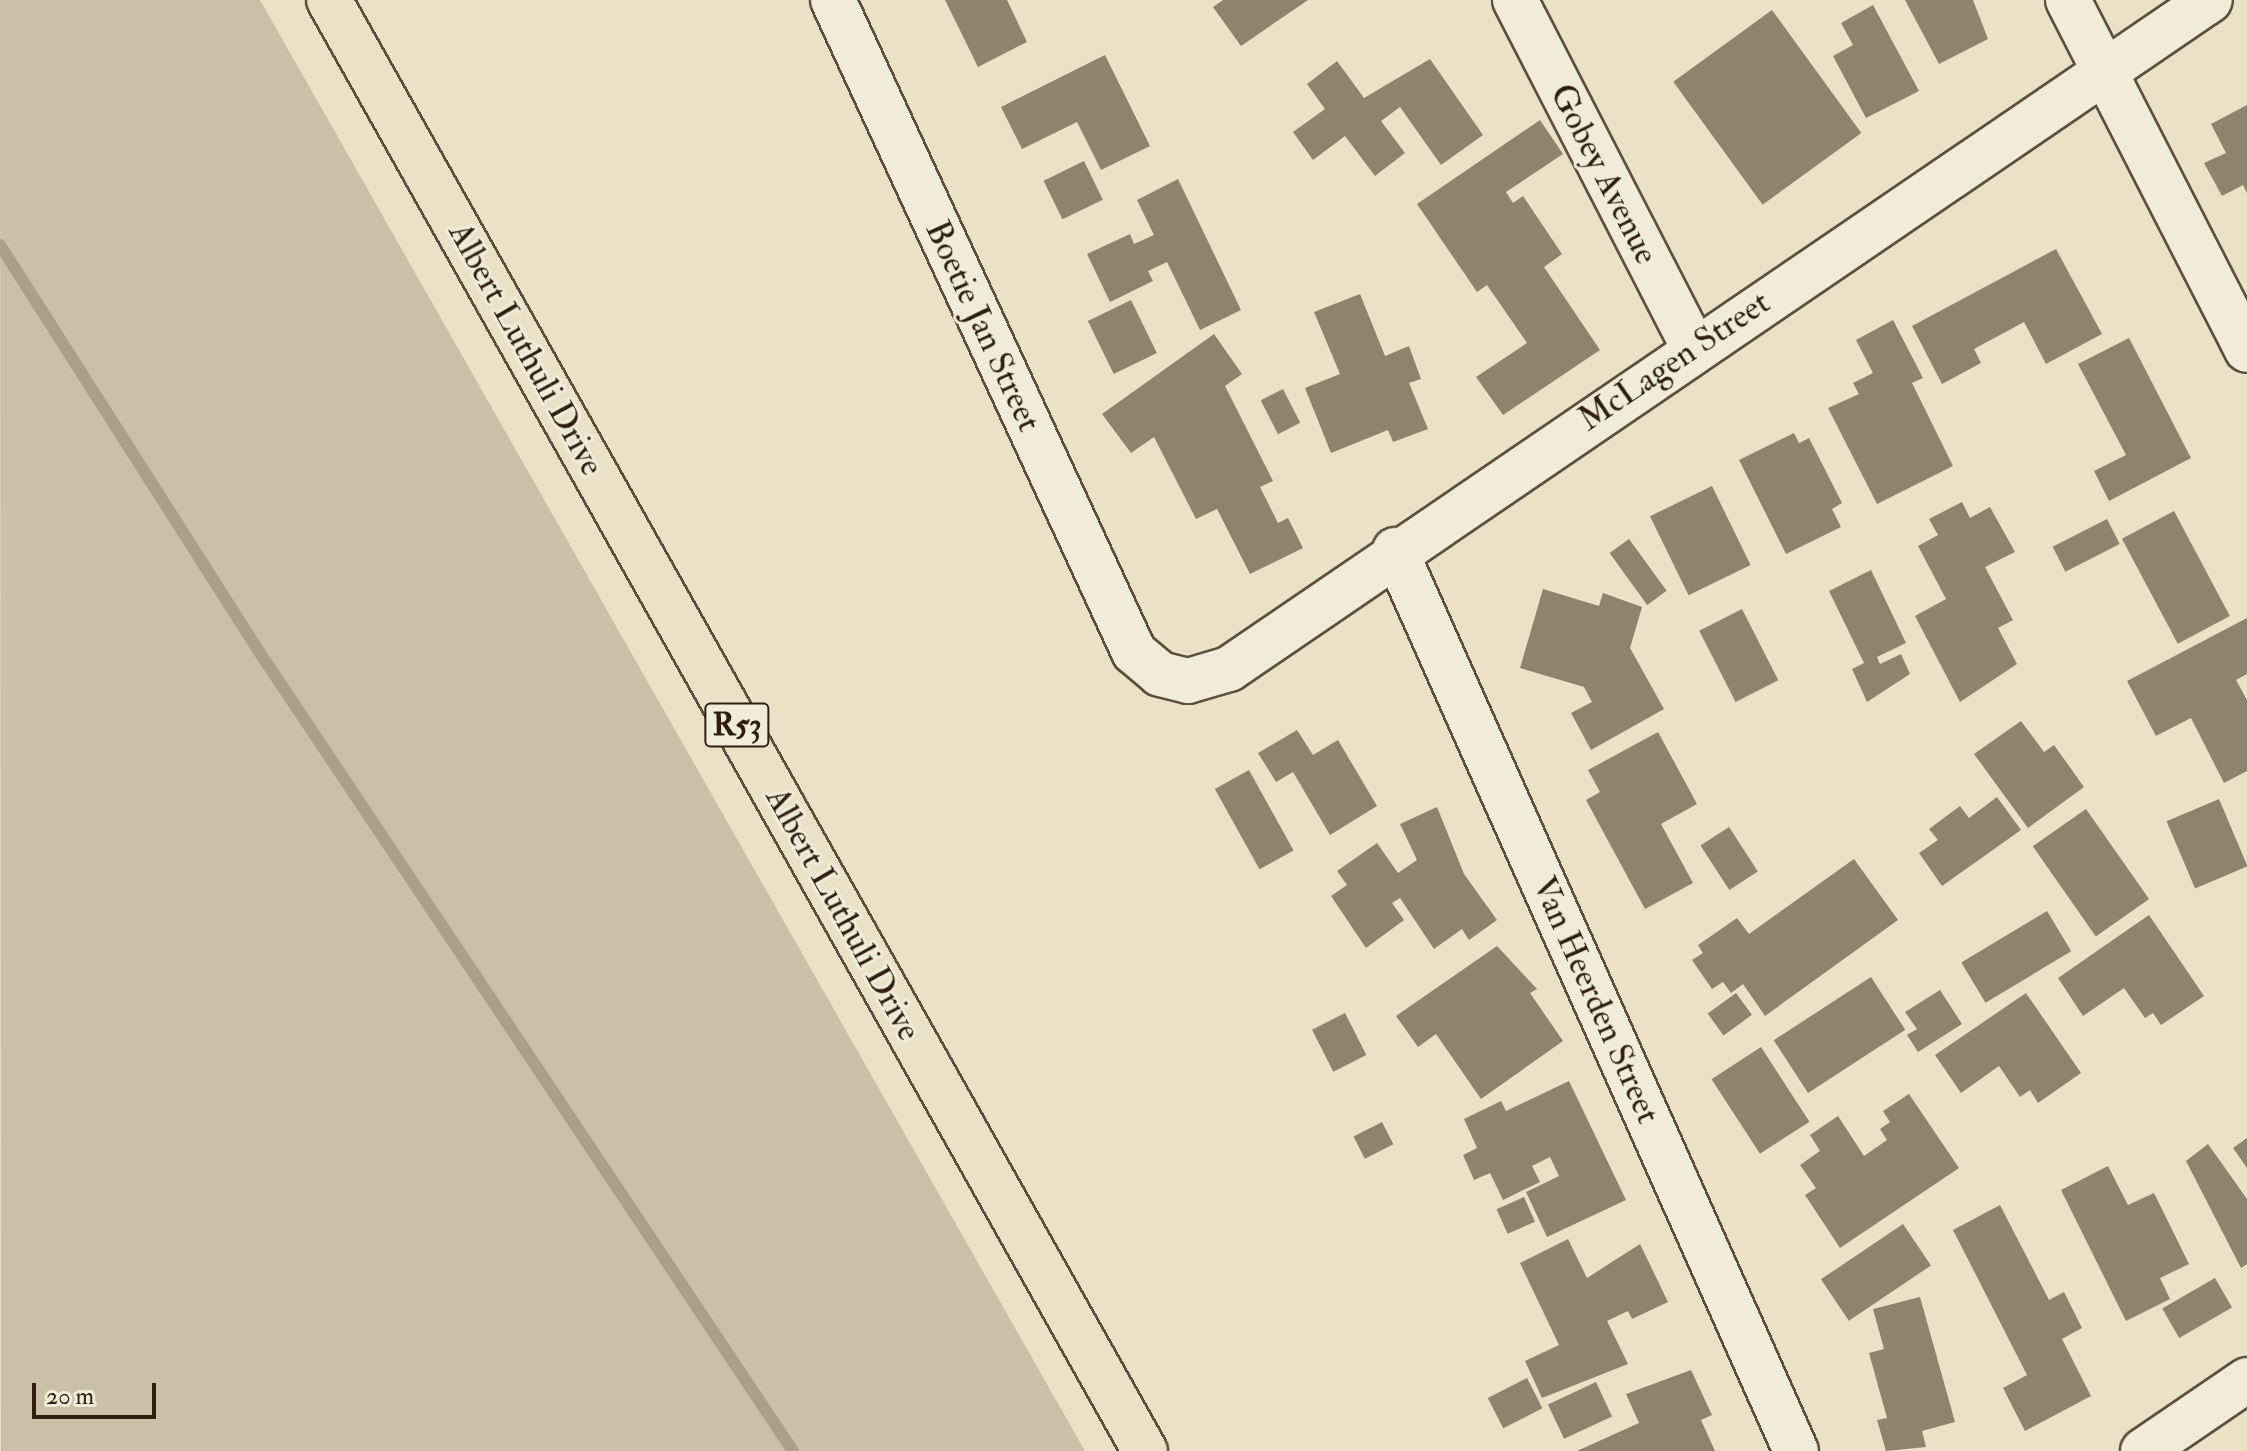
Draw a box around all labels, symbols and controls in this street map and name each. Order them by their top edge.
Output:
street label: Gobey Avenue [1541,77,1667,271]
street label: Boetie Jan Street [916,214,1050,438]
street label: Albert Luthuli Drive [440,215,612,483]
street label: McLagen Street [1571,282,1777,440]
road number: R53 [703,697,771,753]
street label: Albert Luthuli Drive [757,780,929,1048]
street label: Van Heerden Street [1523,870,1669,1130]
scale bar [36,1367,160,1417]
text: 20 m [46,1381,94,1412]

